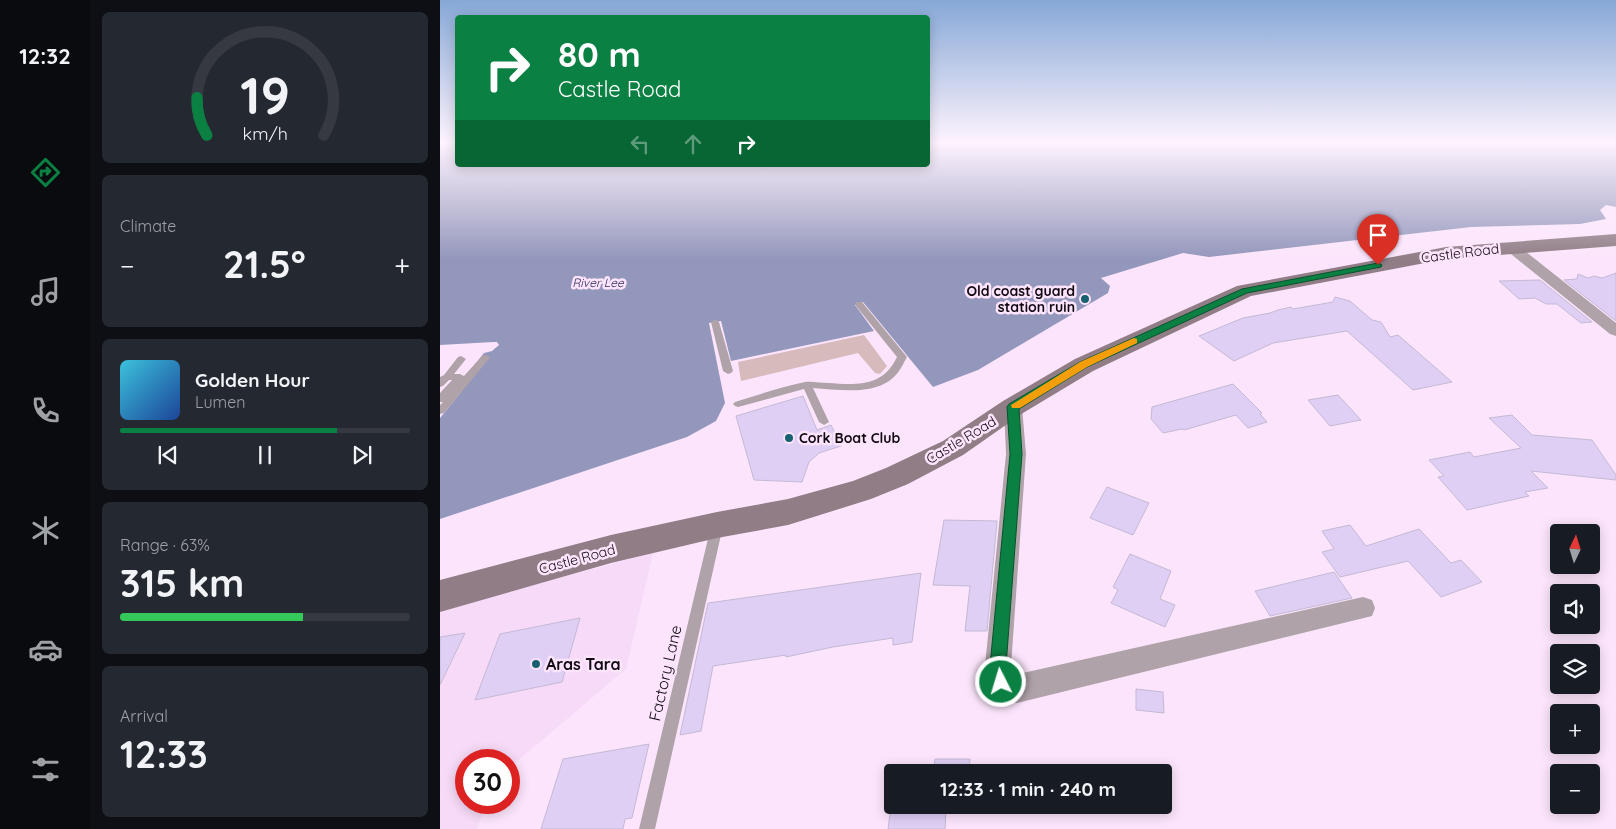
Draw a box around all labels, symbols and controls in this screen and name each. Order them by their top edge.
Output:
text: 80 m [558,32,641,76]
icon: right [475,35,540,100]
text: 12:32 [19,42,71,70]
text: 19 [240,62,290,127]
text: Castle Road [558,75,681,103]
text: km/h [242,122,288,144]
icon: left [626,130,654,158]
icon: ahead [679,130,707,158]
icon: right [732,130,760,158]
icon: directions [28,155,63,190]
pin [1357,214,1399,265]
text: Climate [120,216,176,236]
icon: arrive [1364,221,1392,249]
street label: Castle Road [1420,239,1500,267]
text: 21.5° [223,240,306,288]
text: − [120,248,135,283]
text: + [394,248,410,283]
icon: music [28,274,63,309]
water label: River Lee [572,275,625,290]
place label: Old coast guard station ruin [966,282,1075,316]
marker: Old coast guard station ruin [1079,293,1091,305]
text: Golden Hour [195,368,310,392]
text: Lumen [195,392,246,412]
icon: phone [28,393,63,428]
street label: Castle Road [923,412,999,468]
place label: Cork Boat Club [799,429,901,447]
marker: Cork Boat Club [783,432,795,444]
icon: previous [154,441,182,469]
icon: pause [251,441,279,469]
icon: next [348,441,376,469]
icon: climate [28,513,63,548]
north arrow [1550,524,1600,574]
map controls [1550,524,1600,814]
text: Range · 63% [120,535,210,555]
street label: Castle Road [537,540,617,578]
text: 315 km [120,559,244,607]
button: sound [1550,584,1600,634]
street label: Factory Lane [644,623,686,723]
icon: car [28,632,63,667]
button: layers [1550,644,1600,694]
place label: Aras Tara [546,654,620,674]
position arrow [974,655,1026,707]
marker: Aras Tara [530,658,542,670]
button: + [1550,704,1600,754]
text: Arrival [120,706,168,726]
text: 12:33 [120,730,208,778]
speed limit sign: 30 [455,749,520,814]
icon: filters [28,752,63,787]
button: − [1550,764,1600,814]
text: 12:33 · 1 min · 240 m [940,777,1116,801]

